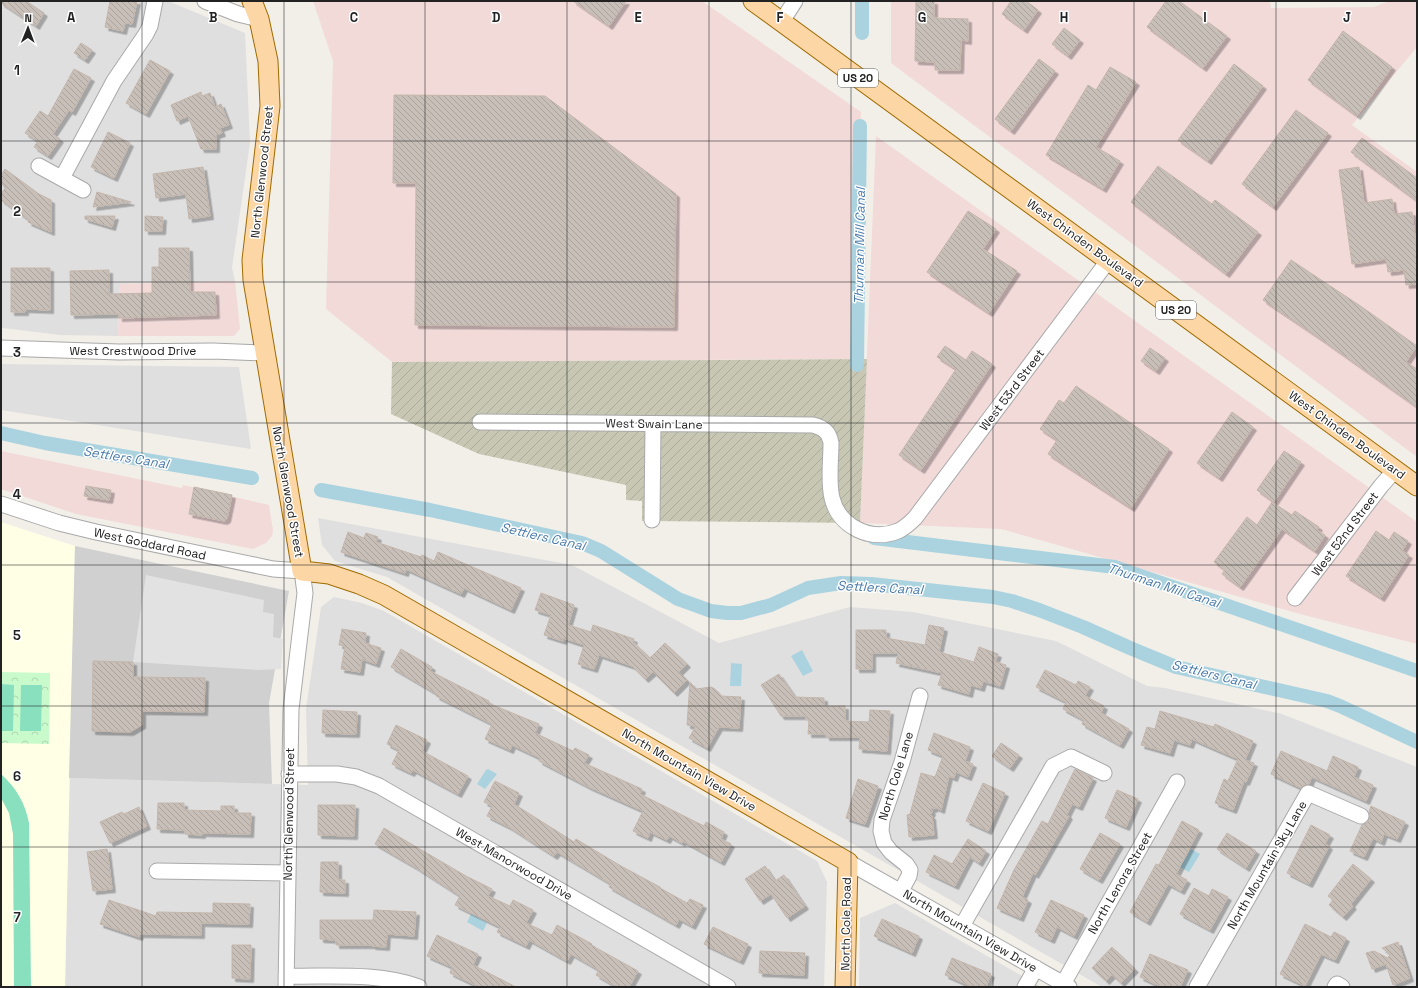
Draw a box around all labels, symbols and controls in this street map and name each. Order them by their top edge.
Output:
north arrow [8,8,48,48]
text: A [67,9,76,26]
text: B [209,9,218,26]
text: C [350,9,358,26]
text: D [492,9,501,26]
text: E [634,9,642,26]
text: F [777,9,784,26]
text: G [918,9,926,26]
text: H [1060,9,1068,26]
text: I [1203,9,1207,26]
text: J [1343,9,1351,26]
text: N [24,11,32,25]
text: 1 [14,62,20,79]
road number: US 20 [838,69,878,87]
street label: North Glenwood Street [247,105,277,239]
water label: Thurman Mill Canal [850,186,869,305]
street label: West Chinden Boulevard [1023,195,1147,291]
text: 2 [13,203,21,220]
road number: US 20 [1156,301,1196,319]
street label: West Crestwood Drive [70,343,196,359]
text: 3 [13,344,21,361]
street label: West 53rd Street [976,346,1048,434]
street label: West Chinden Boulevard [1285,387,1409,483]
street label: West Swain Lane [605,415,703,433]
street label: North Glenwood Street [269,425,307,559]
water label: Settlers Canal [82,442,172,473]
text: 4 [13,486,21,503]
street label: West 52nd Street [1308,489,1382,579]
water label: Settlers Canal [499,519,589,555]
street label: West Goddard Road [92,524,208,564]
water label: Thurman Mill Canal [1106,559,1224,612]
water label: Settlers Canal [837,577,925,598]
text: 5 [13,627,21,644]
water label: Settlers Canal [1170,656,1259,694]
street label: North Mountain View Drive [619,725,759,815]
street label: North Cole Lane [875,730,917,822]
street label: North Glenwood Street [280,747,298,881]
text: 6 [13,768,21,785]
street label: North Mountain Sky Lane [1224,798,1310,932]
street label: West Manorwood Drive [453,824,575,904]
street label: North Lenora Street [1084,829,1156,937]
street label: North Cole Road [837,877,855,971]
street label: North Mountain View Drive [900,886,1040,976]
text: 7 [13,909,21,926]

